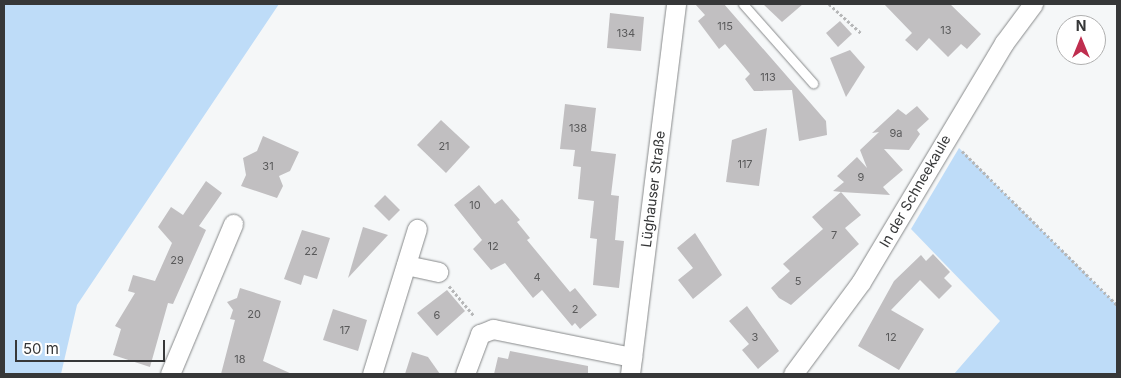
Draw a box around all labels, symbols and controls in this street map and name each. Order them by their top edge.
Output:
north arrow [1056,15,1106,65]
text: N [1076,17,1086,34]
house number: 115 [717,19,733,33]
house number: 13 [940,23,952,37]
house number: 134 [617,26,635,40]
house number: 113 [760,70,776,84]
house number: 138 [569,121,587,135]
house number: 9a [890,126,902,140]
street label: Lüghauser Straße [638,130,668,248]
street label: In der Schneekaule [876,132,954,250]
house number: 21 [438,139,450,153]
house number: 117 [737,157,753,171]
house number: 31 [262,159,274,173]
house number: 9 [858,170,864,184]
house number: 10 [469,198,481,212]
house number: 7 [831,228,837,242]
house number: 12 [487,239,499,253]
house number: 22 [304,244,318,258]
house number: 29 [170,253,184,267]
house number: 4 [533,270,541,284]
house number: 5 [795,274,801,288]
house number: 2 [572,302,578,316]
house number: 20 [247,307,261,321]
house number: 6 [434,308,440,322]
house number: 17 [340,323,350,337]
scale bar [18,330,168,362]
house number: 3 [752,330,758,344]
house number: 12 [885,330,897,344]
text: 50 m [23,339,59,358]
house number: 18 [234,352,246,366]

